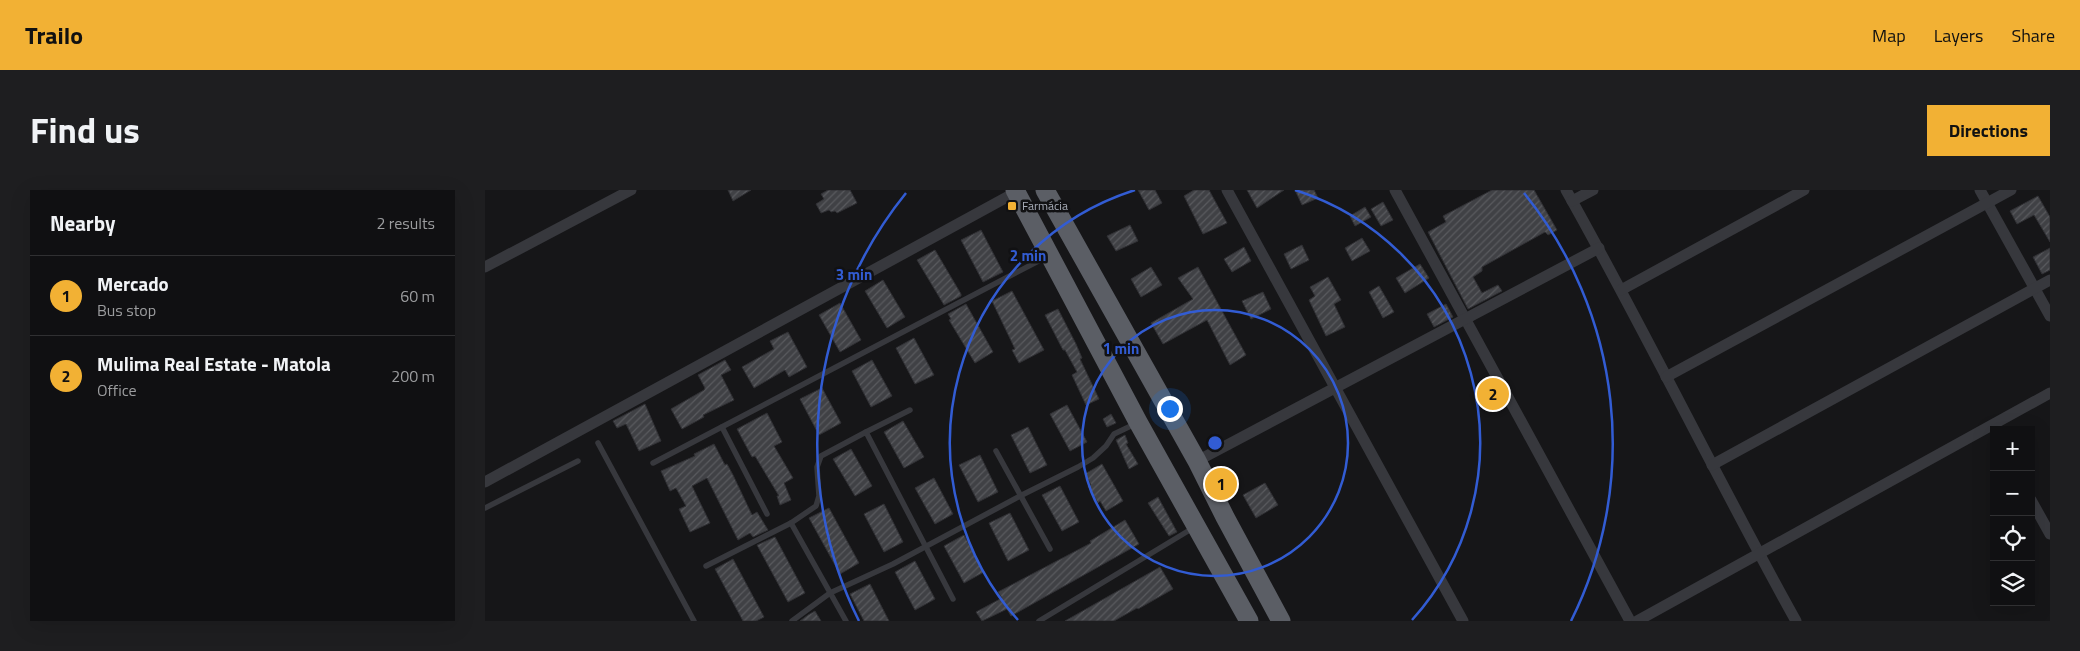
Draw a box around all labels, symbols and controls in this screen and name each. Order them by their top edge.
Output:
text: Trailo [25,17,83,53]
text: Map [1872,22,1906,49]
text: Layers [1934,22,1983,49]
text: Share [2011,22,2055,49]
text: Find us [30,103,140,157]
button: Directions [1927,105,2050,156]
place label: Farmácia [1022,196,1068,215]
marker: Farmácia [1006,200,1018,212]
text: Nearby [50,207,115,239]
text: 2 results [376,211,435,235]
text: 2 min [1010,244,1046,267]
text: 3 min [836,263,872,286]
text: Mercado [97,269,169,298]
text: 1 [62,284,70,308]
text: 60 m [400,284,435,308]
text: Bus stop [97,298,156,322]
text: 1 min [1103,337,1139,360]
text: Mulima Real Estate - Matola [97,349,331,378]
text: 2 [62,364,70,388]
text: 200 m [391,364,435,388]
pin: 2 [1477,375,1509,413]
text: Office [97,378,137,402]
your location [1157,396,1183,422]
map controls [1990,426,2035,606]
button: + [1990,426,2035,471]
centre of rings [1206,434,1224,452]
pin: 1 [1205,465,1237,503]
button: − [1990,471,2035,516]
button: locate [1990,516,2035,561]
button: layers [1990,561,2035,606]

